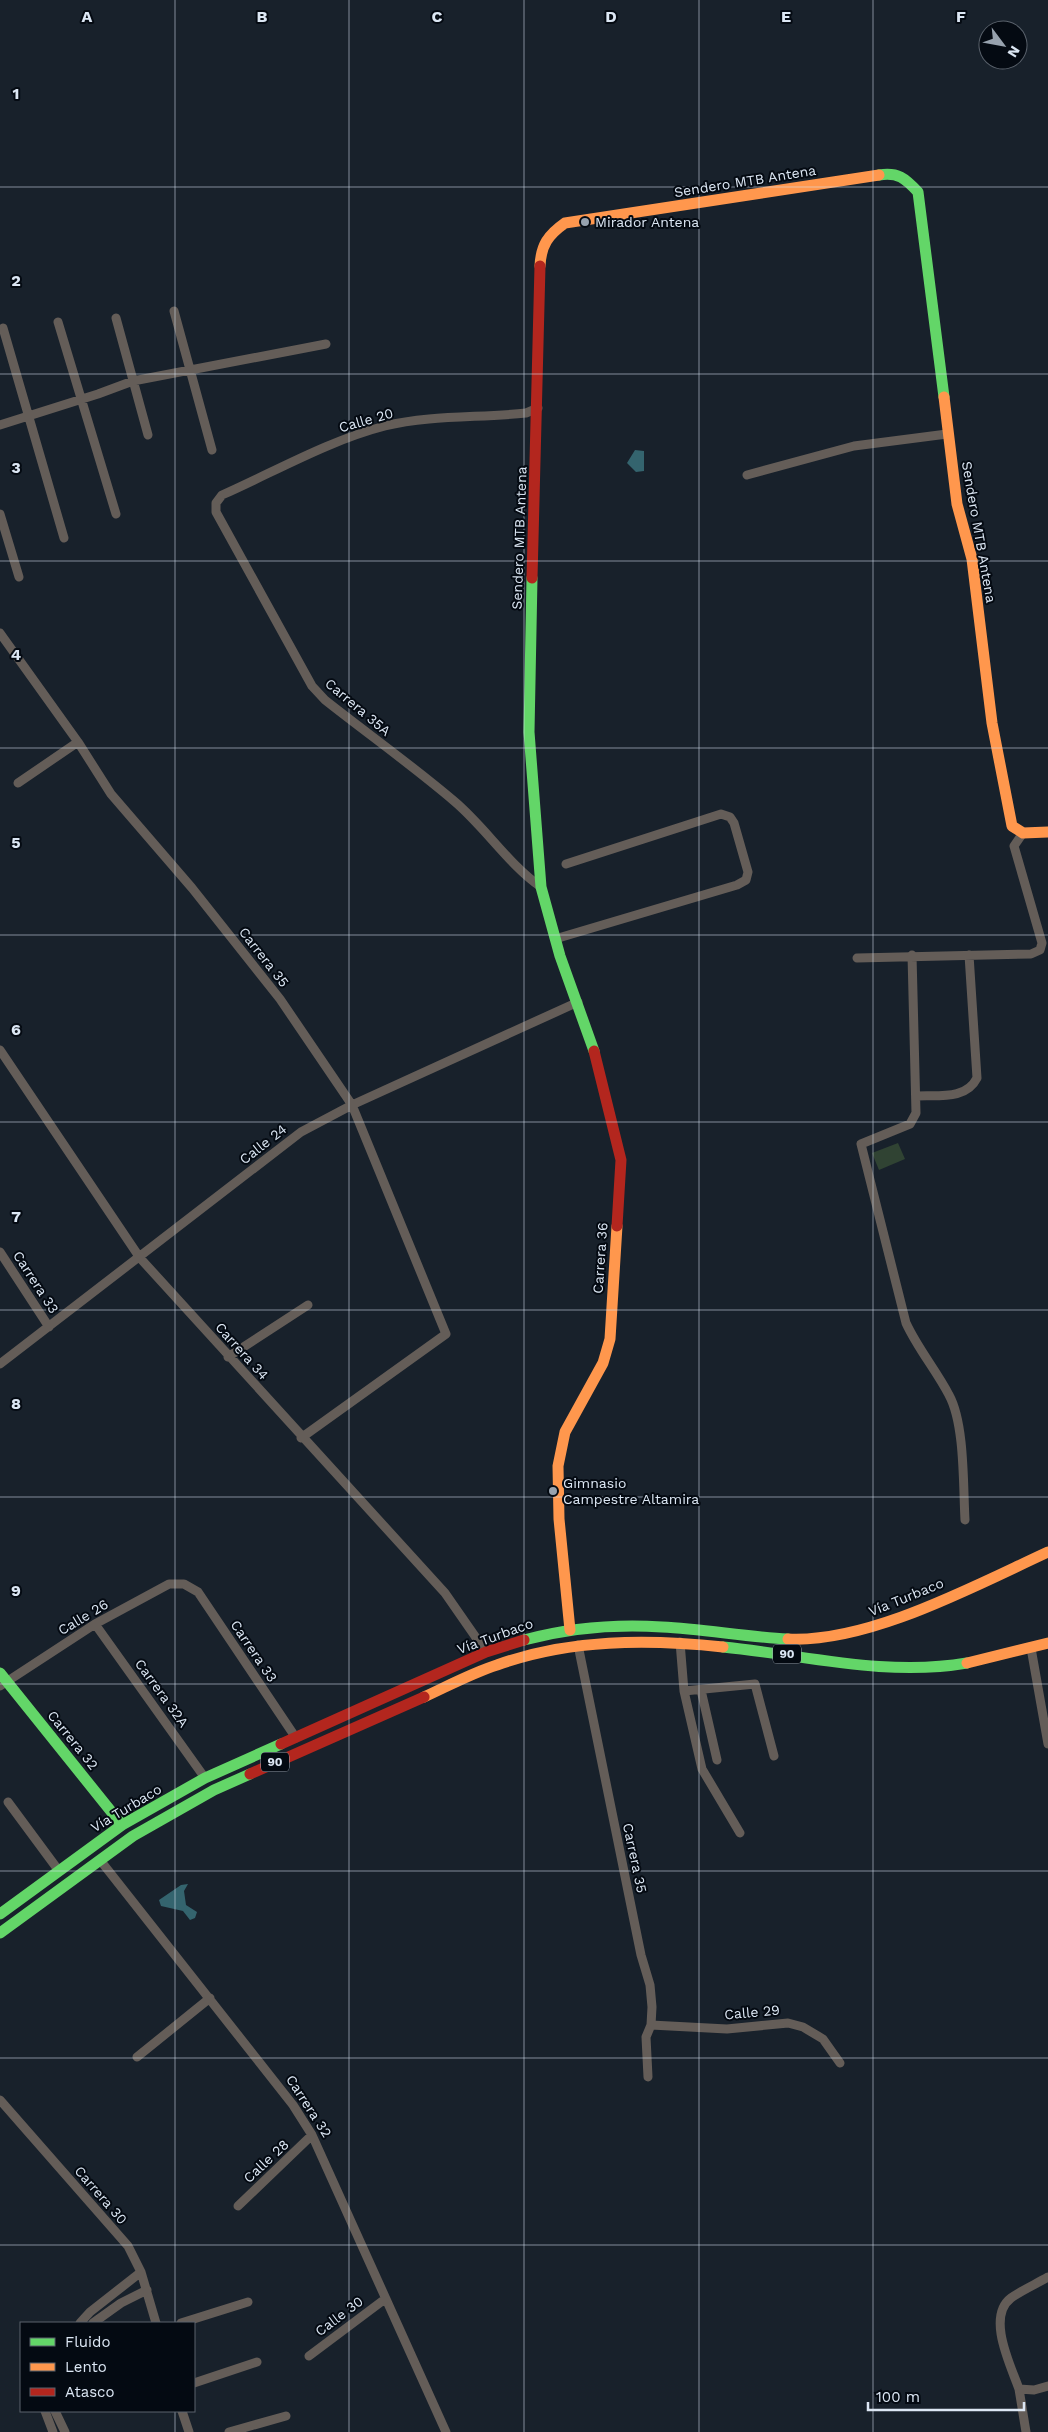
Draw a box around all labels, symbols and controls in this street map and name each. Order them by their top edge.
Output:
text: A [82,7,93,26]
text: B [257,7,268,26]
text: C [432,7,443,26]
text: D [605,7,617,26]
text: E [781,7,791,26]
text: F [956,7,966,26]
north arrow [978,20,1028,70]
text: N [1004,43,1024,61]
text: 1 [13,84,19,103]
street label: Sendero MTB Antena [673,162,817,200]
place label: Mirador Antena [595,214,699,230]
marker: Mirador Antena [579,216,591,228]
text: 2 [11,271,21,290]
street label: Calle 20 [337,405,395,435]
text: 3 [11,458,21,477]
street label: Sendero MTB Antena [959,460,999,604]
street label: Sendero MTB Antena [509,466,529,610]
text: 4 [11,645,21,664]
street label: Carrera 35A [322,675,394,739]
text: 5 [11,833,21,852]
street label: Carrera 35 [236,924,292,990]
text: 6 [11,1020,21,1039]
street label: Calle 24 [236,1121,290,1167]
text: 7 [11,1207,21,1226]
street label: Carrera 36 [590,1222,610,1294]
street label: Carrera 33 [10,1248,62,1316]
street label: Carrera 34 [212,1319,272,1383]
text: 8 [11,1394,21,1413]
place label: Gimnasio Campestre Altamira [563,1475,699,1507]
marker: Gimnasio Campestre Altamira [547,1485,559,1497]
street label: Vía Turbaco [866,1575,946,1619]
text: 9 [11,1581,21,1600]
street label: Calle 26 [55,1596,111,1638]
street label: Vía Turbaco [455,1615,535,1657]
street label: Carrera 33 [228,1617,280,1685]
road number: 90 [773,1645,801,1664]
street label: Carrera 32A [132,1656,192,1730]
street label: Carrera 32 [44,1707,102,1773]
road number: 90 [261,1752,289,1771]
street label: Vía Turbaco [88,1781,164,1835]
street label: Carrera 35 [620,1822,650,1894]
street label: Calle 29 [724,2002,780,2022]
street label: Carrera 32 [283,2072,335,2140]
street label: Calle 28 [240,2136,292,2186]
street label: Carrera 30 [71,2163,131,2227]
street label: Calle 30 [312,2293,366,2339]
legend [20,2322,195,2412]
text: Fluido [65,2333,110,2351]
text: Lento [65,2358,107,2376]
scale bar [868,2380,1024,2412]
text: Atasco [65,2383,114,2401]
text: 100 m [876,2388,920,2406]

